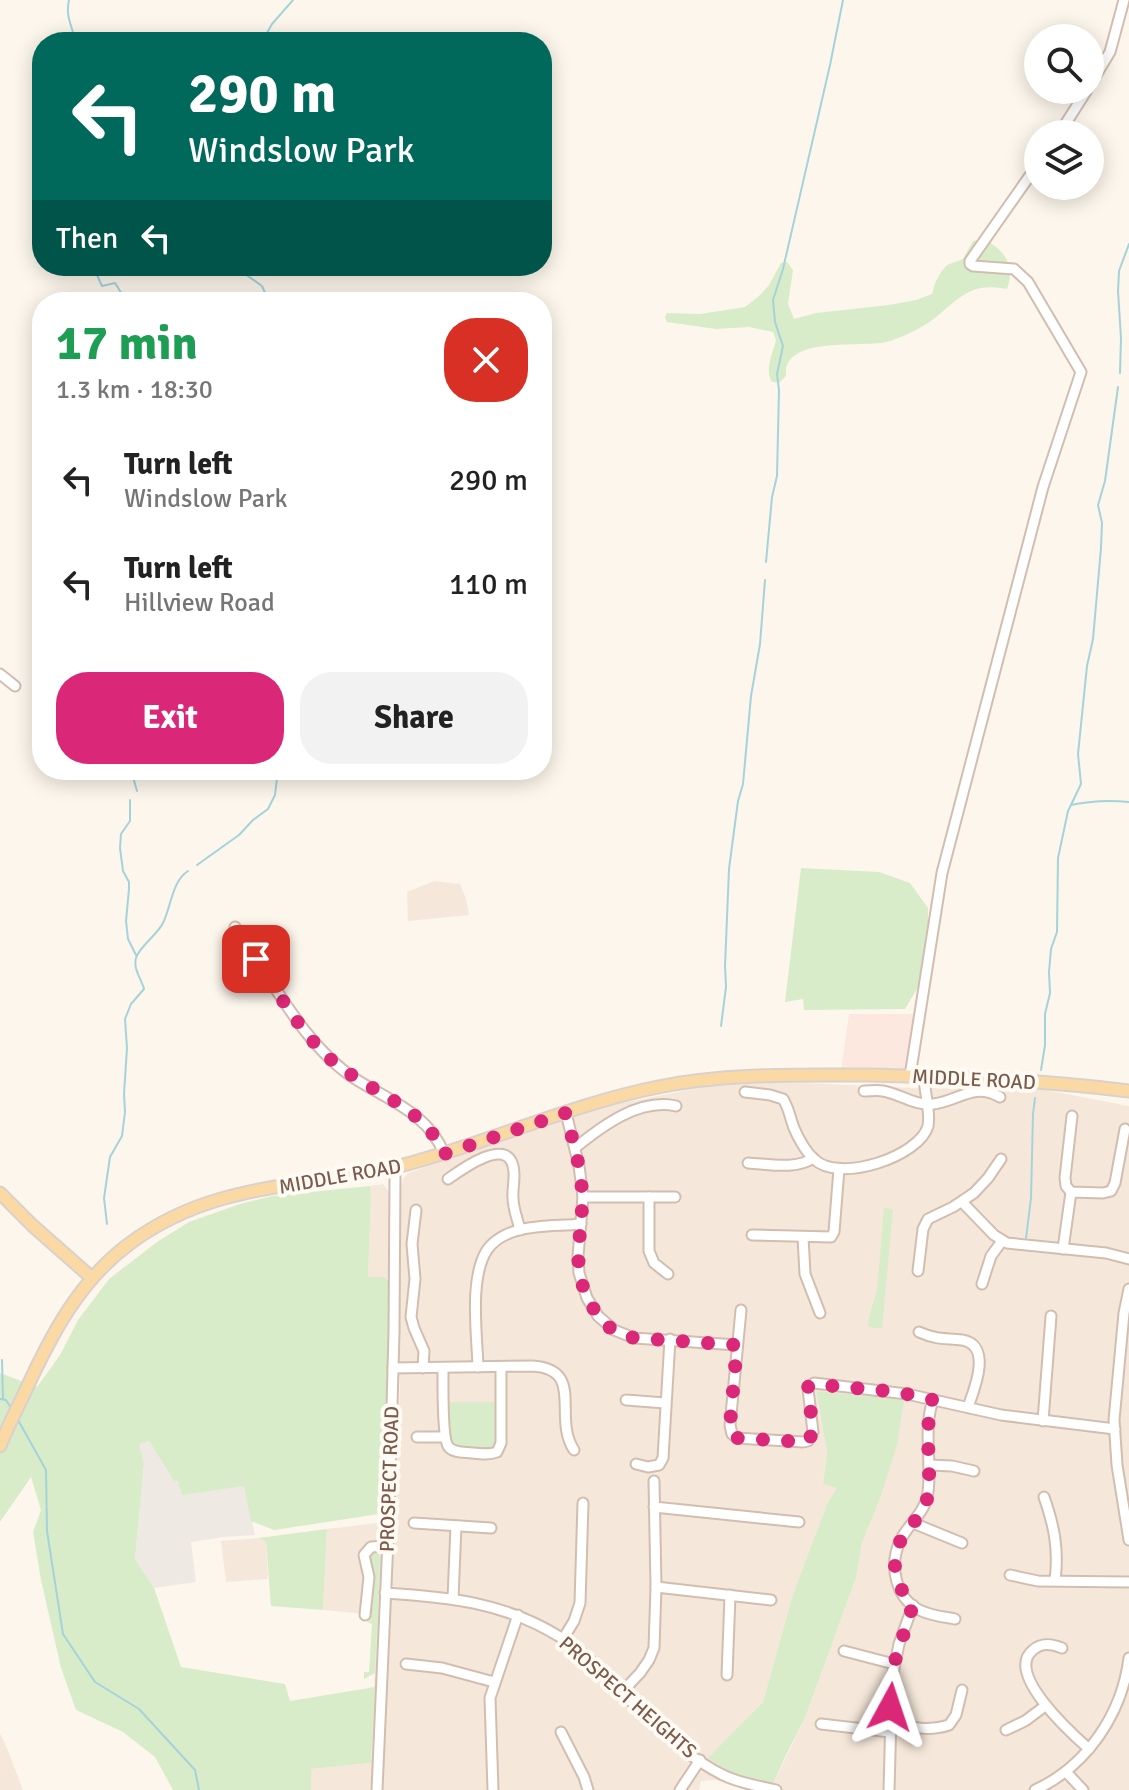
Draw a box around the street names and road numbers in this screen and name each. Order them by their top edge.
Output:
street label: MIDDLE ROAD [912,1064,1036,1095]
street label: MIDDLE ROAD [277,1153,403,1200]
street label: PROSPECT ROAD [374,1406,405,1552]
street label: PROSPECT HEIGHTS [554,1631,702,1764]

